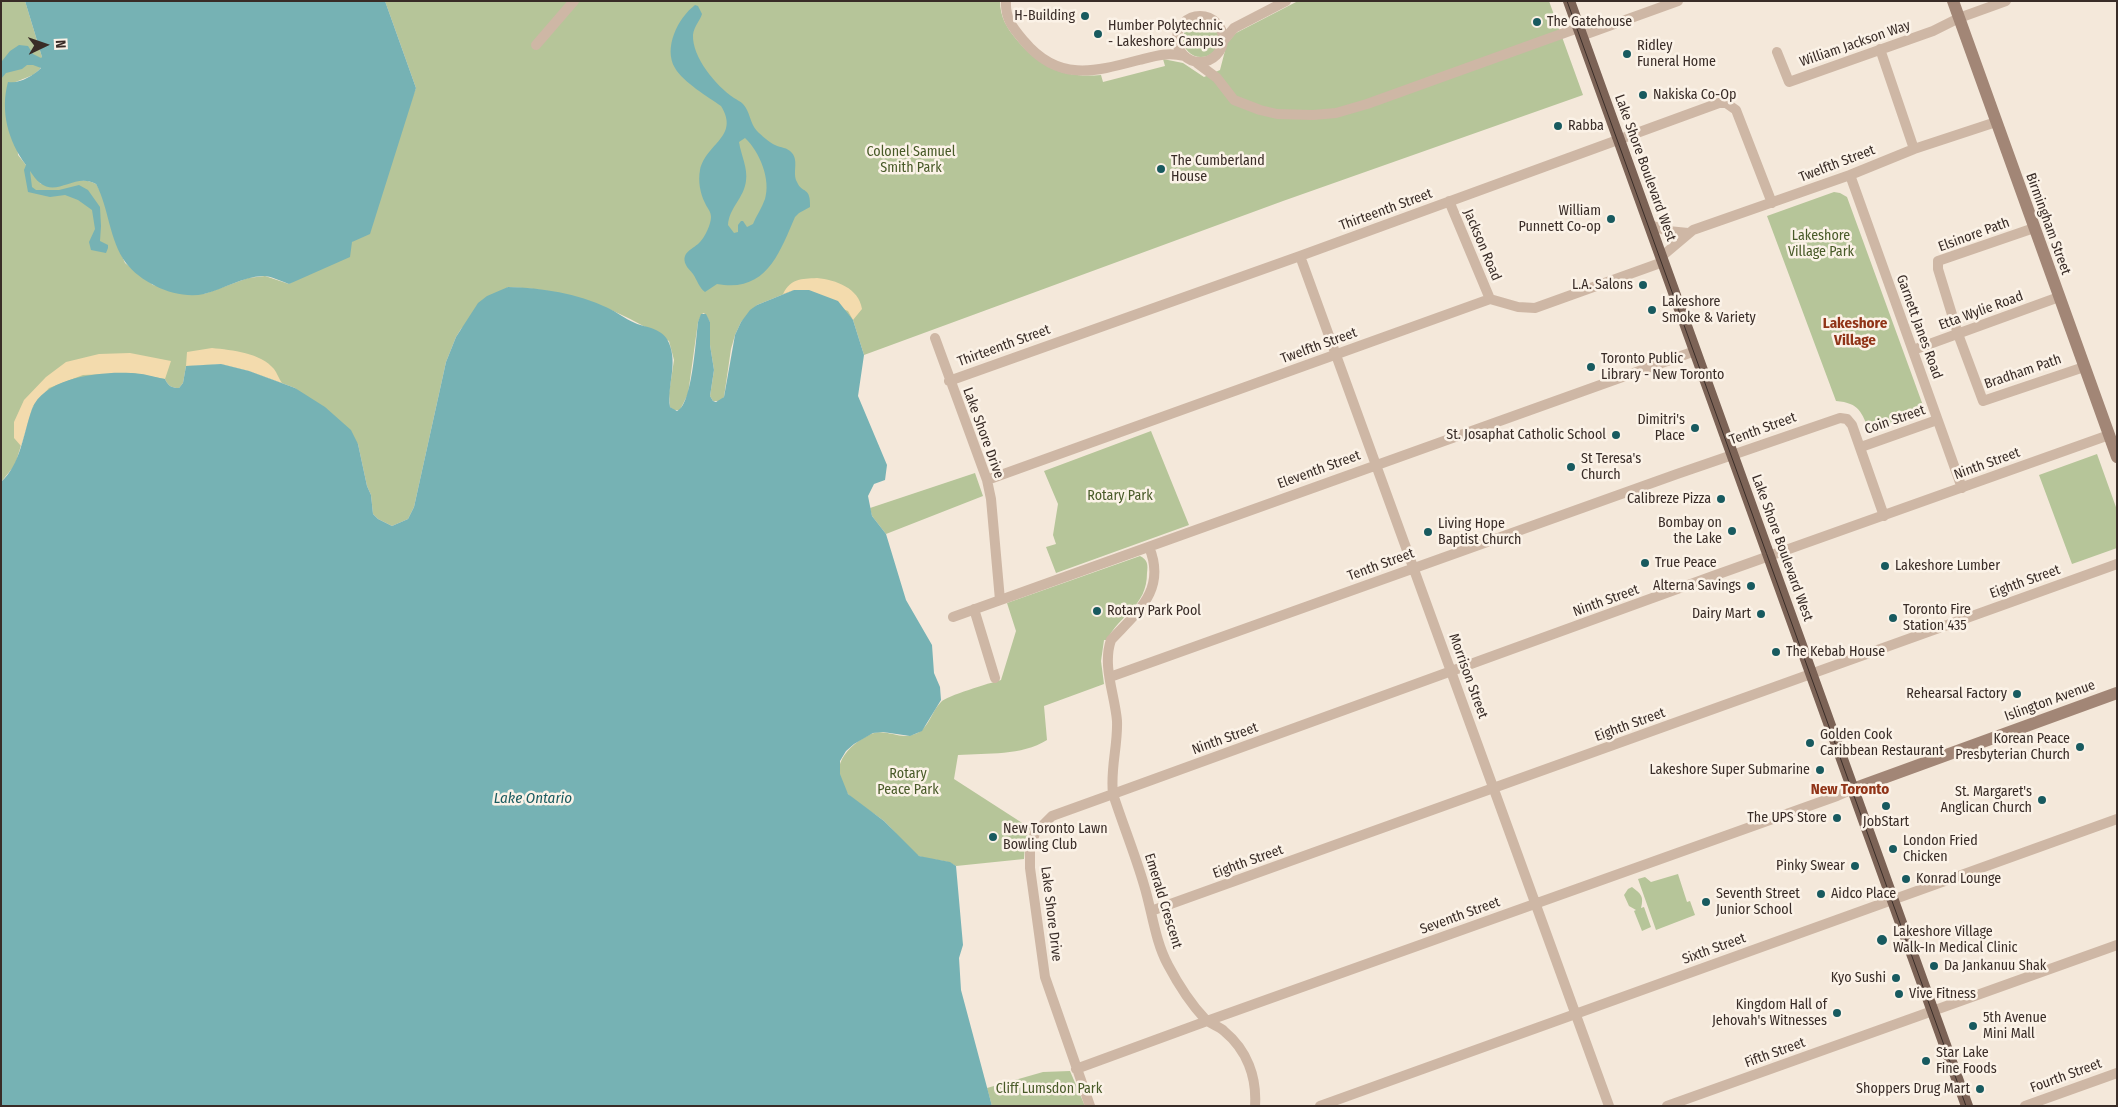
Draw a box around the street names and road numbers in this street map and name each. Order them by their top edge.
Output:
street label: William Jackson Way [1797,17,1913,71]
street label: Lake Shore Boulevard West [1611,92,1679,244]
street label: Twelfth Street [1797,142,1877,186]
street label: Birmingham Street [2022,171,2074,277]
street label: Thirteenth Street [1337,185,1435,235]
street label: Jackson Road [1459,207,1505,283]
street label: Elsinore Path [1936,214,2012,256]
street label: Garnett Janes Road [1892,273,1946,381]
street label: Etta Wylie Road [1936,288,2026,334]
street label: Thirteenth Street [955,321,1053,371]
street label: Twelfth Street [1279,324,1359,368]
street label: Bradham Path [1982,351,2064,393]
street label: Lake Shore Drive [959,385,1007,481]
street label: Coin Street [1863,402,1927,438]
street label: Tenth Street [1727,409,1799,449]
street label: Ninth Street [1952,444,2022,484]
street label: Eleventh Street [1275,447,1363,493]
street label: Lake Shore Boulevard West [1748,472,1816,624]
street label: Tenth Street [1345,545,1417,585]
street label: Eighth Street [1987,561,2063,603]
street label: Ninth Street [1571,581,1641,621]
street label: Morrison Street [1445,631,1491,721]
street label: Islington Avenue [2002,677,2098,725]
street label: Eighth Street [1592,704,1668,746]
street label: Ninth Street [1190,719,1260,759]
street label: Eighth Street [1210,841,1286,883]
street label: Emerald Crescent [1141,851,1185,951]
street label: Lake Shore Drive [1037,866,1065,962]
street label: Seventh Street [1418,894,1502,938]
street label: Sixth Street [1680,930,1748,968]
street label: Fifth Street [1742,1034,1808,1072]
street label: Fourth Street [2028,1055,2104,1097]

